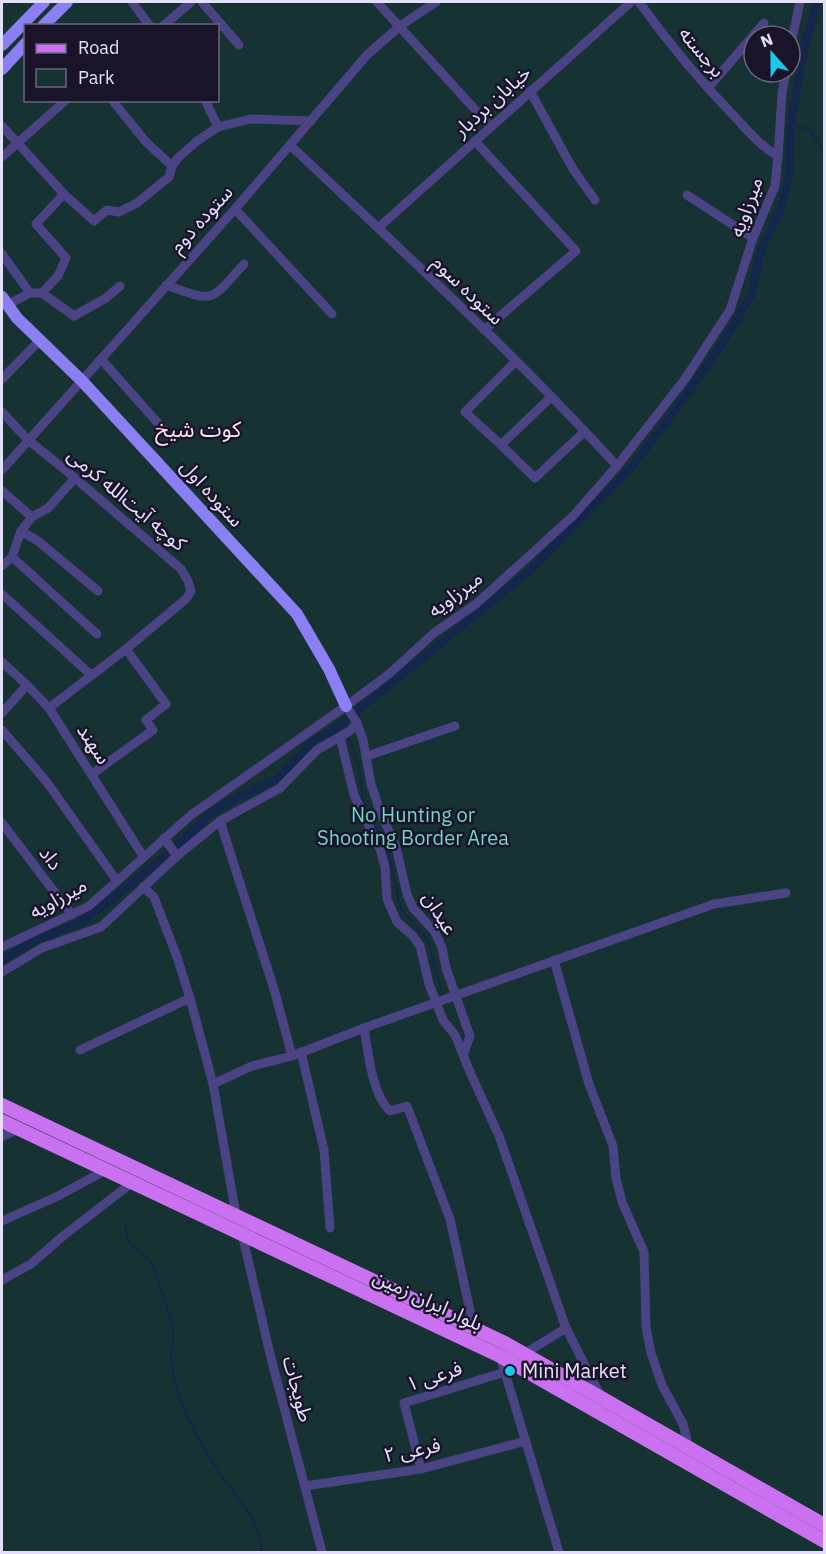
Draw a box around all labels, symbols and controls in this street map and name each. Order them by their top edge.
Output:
street label: برجسته [673,21,732,83]
legend [24,24,219,102]
north arrow [742,24,802,84]
text: N [758,29,776,51]
text: Road [78,36,119,59]
street label: خیابان بردبار [446,59,536,143]
text: Park [78,66,115,89]
street label: میرزاویه [722,173,769,241]
street label: ستوده دوم [163,179,240,260]
street label: ستوده سوم [425,249,510,332]
district label: کوت شیخ [155,414,242,446]
street label: کوچه آیت‌الله کرمی [62,441,193,557]
street label: ستوده اول [175,453,250,532]
street label: میرزاویه [422,564,488,623]
street label: سهند [71,718,118,769]
park label: No Hunting or Shooting Border Area [317,801,509,851]
street label: داد [33,840,69,875]
street label: میرزاویه [24,871,91,924]
street label: عیدان [417,886,464,940]
street label: بلوار ایران زمین [369,1262,487,1337]
street label: طویجات [277,1353,320,1425]
street label: فرعی ۱ [402,1354,465,1397]
place label: Mini Market [522,1357,627,1384]
marker: Mini Market [503,1364,517,1378]
street label: فرعی ۲ [381,1431,443,1468]

